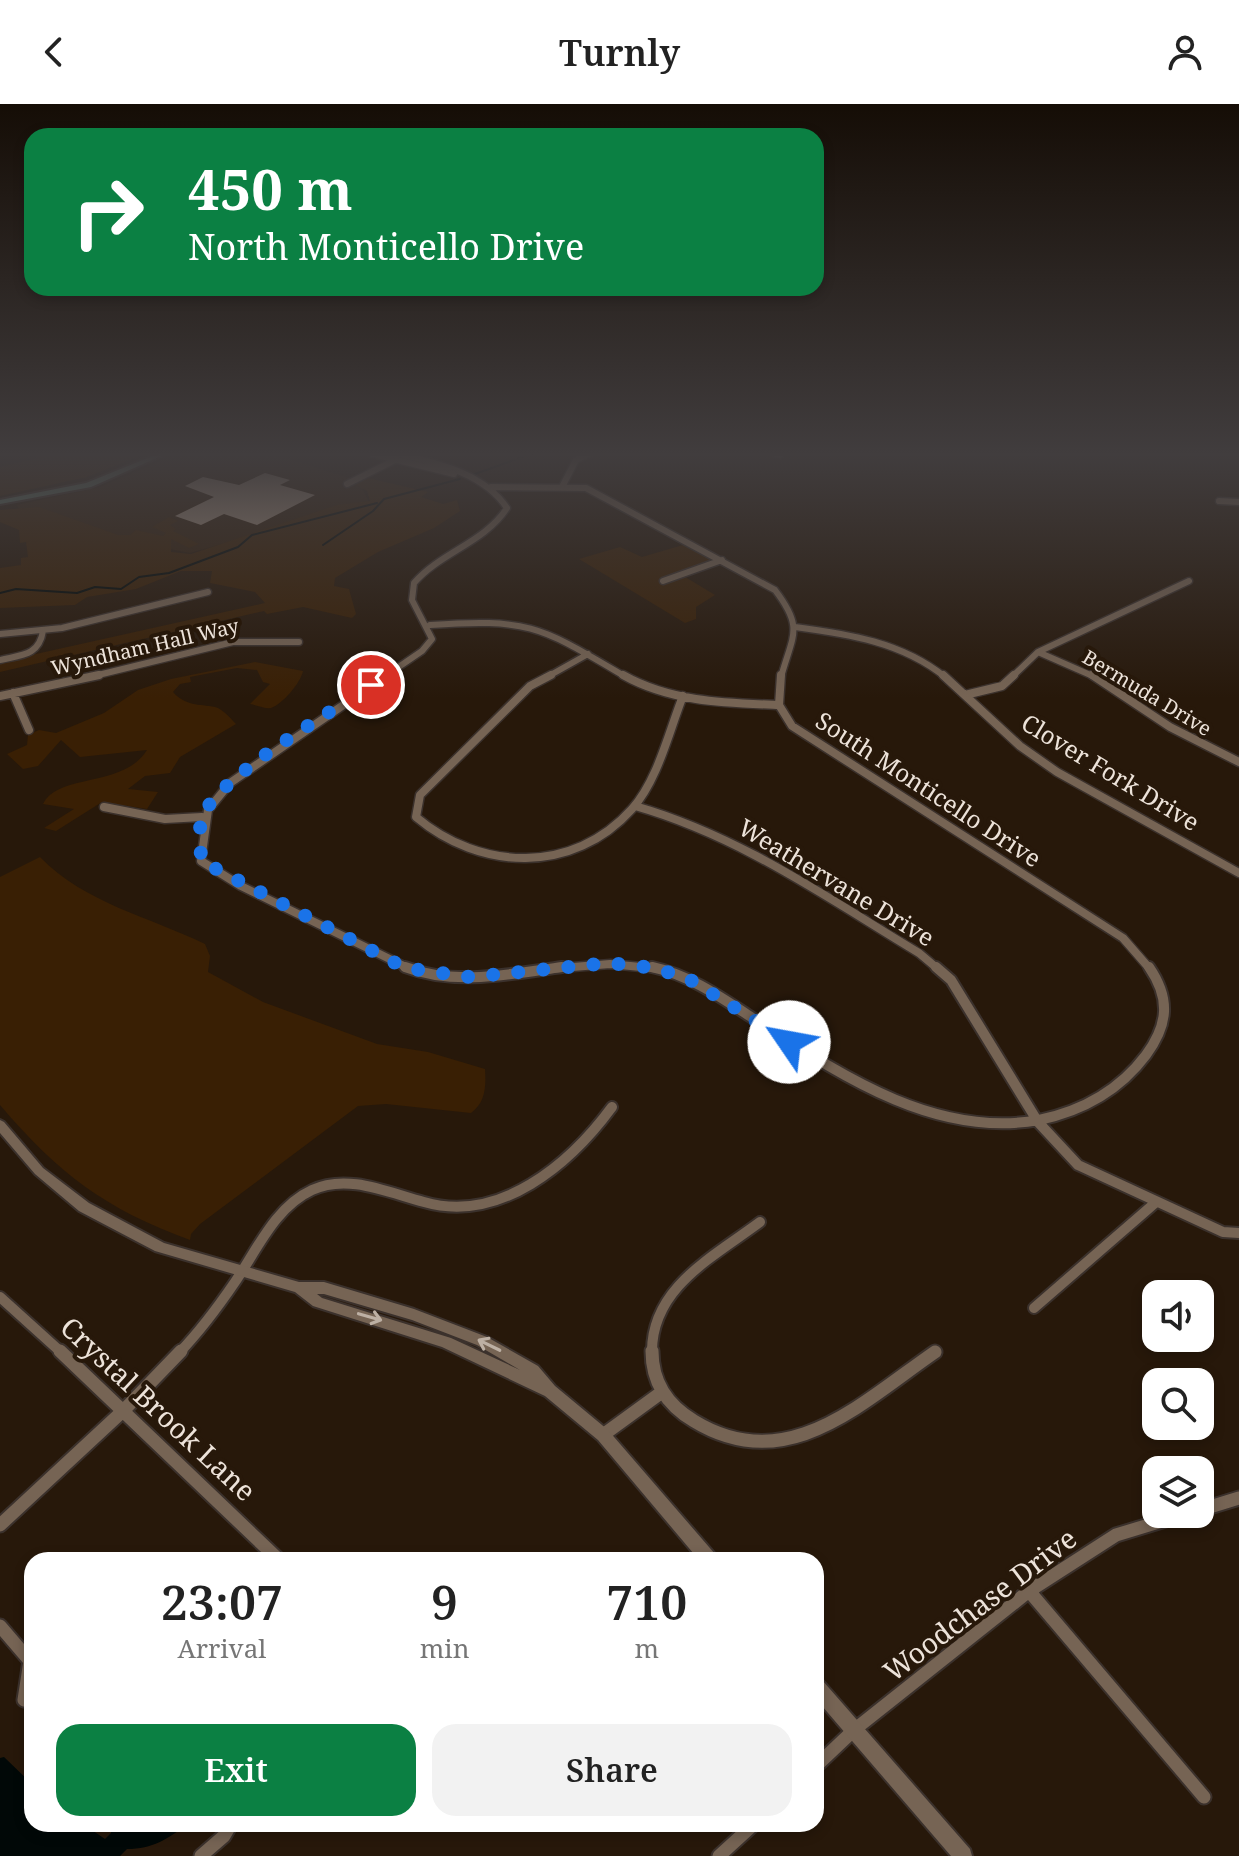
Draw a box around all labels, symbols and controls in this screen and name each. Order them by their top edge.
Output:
text: Turnly [559,28,680,77]
icon: back [32,30,76,74]
icon: person [1163,30,1207,74]
text: 450 m [188,150,353,226]
icon: right [56,160,160,264]
text: North Monticello Drive [188,222,584,271]
street label: Wyndham Hall Way [48,612,242,681]
street label: Bermuda Drive [1078,643,1217,742]
pin [337,651,405,719]
icon: arrive [349,663,393,707]
street label: South Monticello Drive [810,703,1048,874]
street label: Clover Fork Drive [1016,706,1206,838]
street label: Weathervane Drive [733,810,941,953]
position arrow [747,1000,831,1084]
map controls [1142,1280,1214,1528]
button: sound [1142,1280,1214,1352]
street label: Crystal Brook Lane [53,1308,265,1509]
one-way arrow [357,1310,383,1325]
one-way arrow [477,1337,501,1352]
button: search [1142,1368,1214,1440]
button: layers [1142,1456,1214,1528]
street label: Woodchase Drive [875,1519,1084,1690]
text: 23:07 [161,1569,283,1634]
text: 9 [431,1569,458,1634]
text: 710 [606,1569,687,1634]
text: Arrival [177,1630,266,1666]
text: min [420,1630,469,1666]
text: m [634,1630,659,1666]
button: Exit [56,1724,416,1816]
button: Share [432,1724,792,1816]

